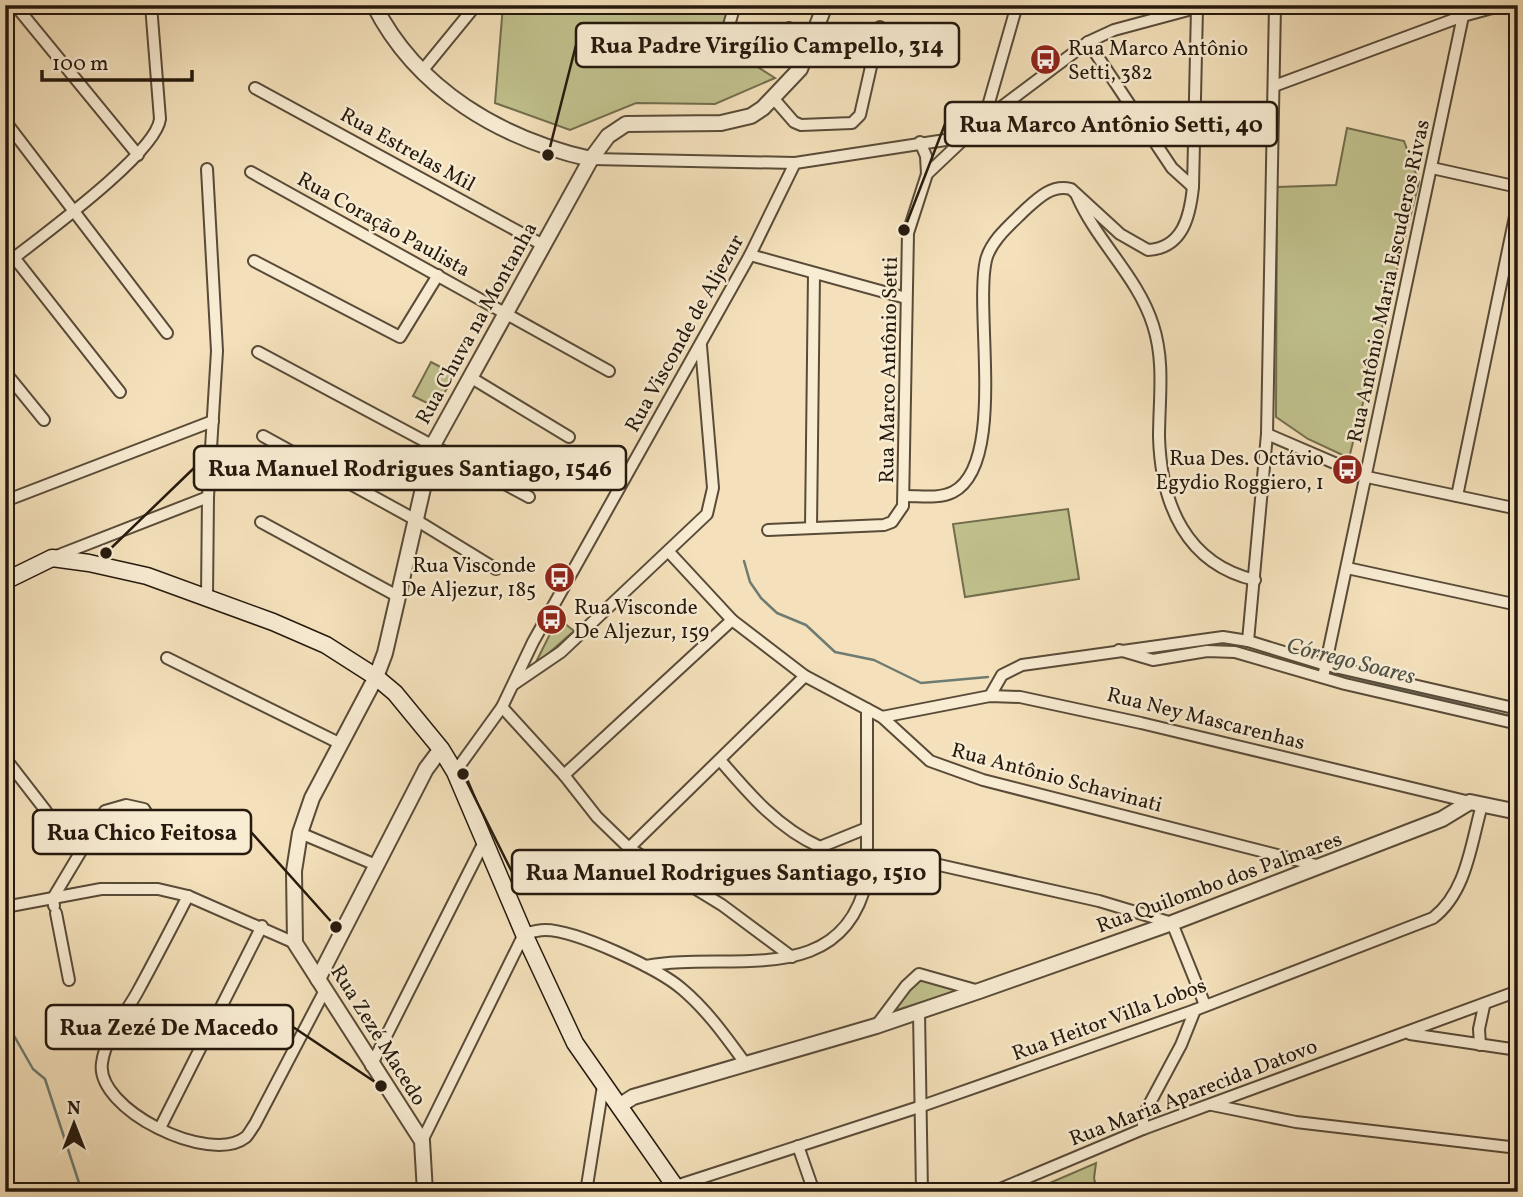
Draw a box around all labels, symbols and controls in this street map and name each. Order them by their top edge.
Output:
callout: Rua Padre Virgílio Campello, 314 [576,23,959,67]
text: Rua Padre Virgílio Campello, 314 [590,31,944,63]
place label: Rua Marco Antônio Setti, 382 [1068,35,1248,88]
scale bar [42,38,192,82]
bus stop icon: Rua Marco Antônio Setti, 382 [1028,43,1062,77]
text: 100 m [52,50,109,79]
street label: Rua Estrelas Mil [334,101,480,200]
callout: Rua Marco Antônio Setti, 40 [945,102,1277,146]
text: Rua Marco Antônio Setti, 40 [959,110,1263,142]
street label: Rua Antônio Maria Escuderos Rivas [1341,117,1438,446]
street label: Rua Coração Paulista [291,166,475,285]
street label: Rua Chuva na Montanha [409,217,545,430]
street label: Rua Visconde de Aljezur [619,229,752,438]
street label: Rua Marco Antônio Setti [873,256,906,484]
place label: Rua Des. Octávio Egydio Roggiero, 1 [1156,445,1324,498]
callout: Rua Manuel Rodrigues Santiago, 1546 [194,446,626,490]
bus stop icon: Rua Des. Octávio Egydio Roggiero, 1 [1330,453,1364,487]
text: Rua Manuel Rodrigues Santiago, 1546 [208,454,612,486]
place label: Rua Visconde De Aljezur, 185 [401,552,536,605]
bus stop icon: Rua Visconde De Aljezur, 185 [542,560,576,594]
place label: Rua Visconde De Aljezur, 159 [574,594,709,647]
bus stop icon: Rua Visconde De Aljezur, 159 [534,602,568,636]
water label: Córrego Soares [1283,631,1419,694]
street label: Rua Ney Mascarenhas [1104,681,1308,758]
street label: Rua Antônio Schavinati [948,736,1165,821]
callout: Rua Chico Feitosa [33,810,251,854]
text: Rua Chico Feitosa [47,818,237,850]
street label: Rua Quilombo dos Palmares [1093,825,1346,941]
callout: Rua Manuel Rodrigues Santiago, 1510 [512,850,940,894]
text: Rua Manuel Rodrigues Santiago, 1510 [526,858,926,890]
street label: Rua Zezé Macedo [323,960,433,1112]
street label: Rua Heitor Villa Lobos [1008,972,1211,1069]
callout: Rua Zezé De Macedo [46,1005,293,1049]
text: Rua Zezé De Macedo [60,1013,278,1045]
street label: Rua Maria Aparecida Datovo [1065,1033,1322,1154]
north arrow [38,1088,108,1158]
text: N [67,1096,81,1122]

